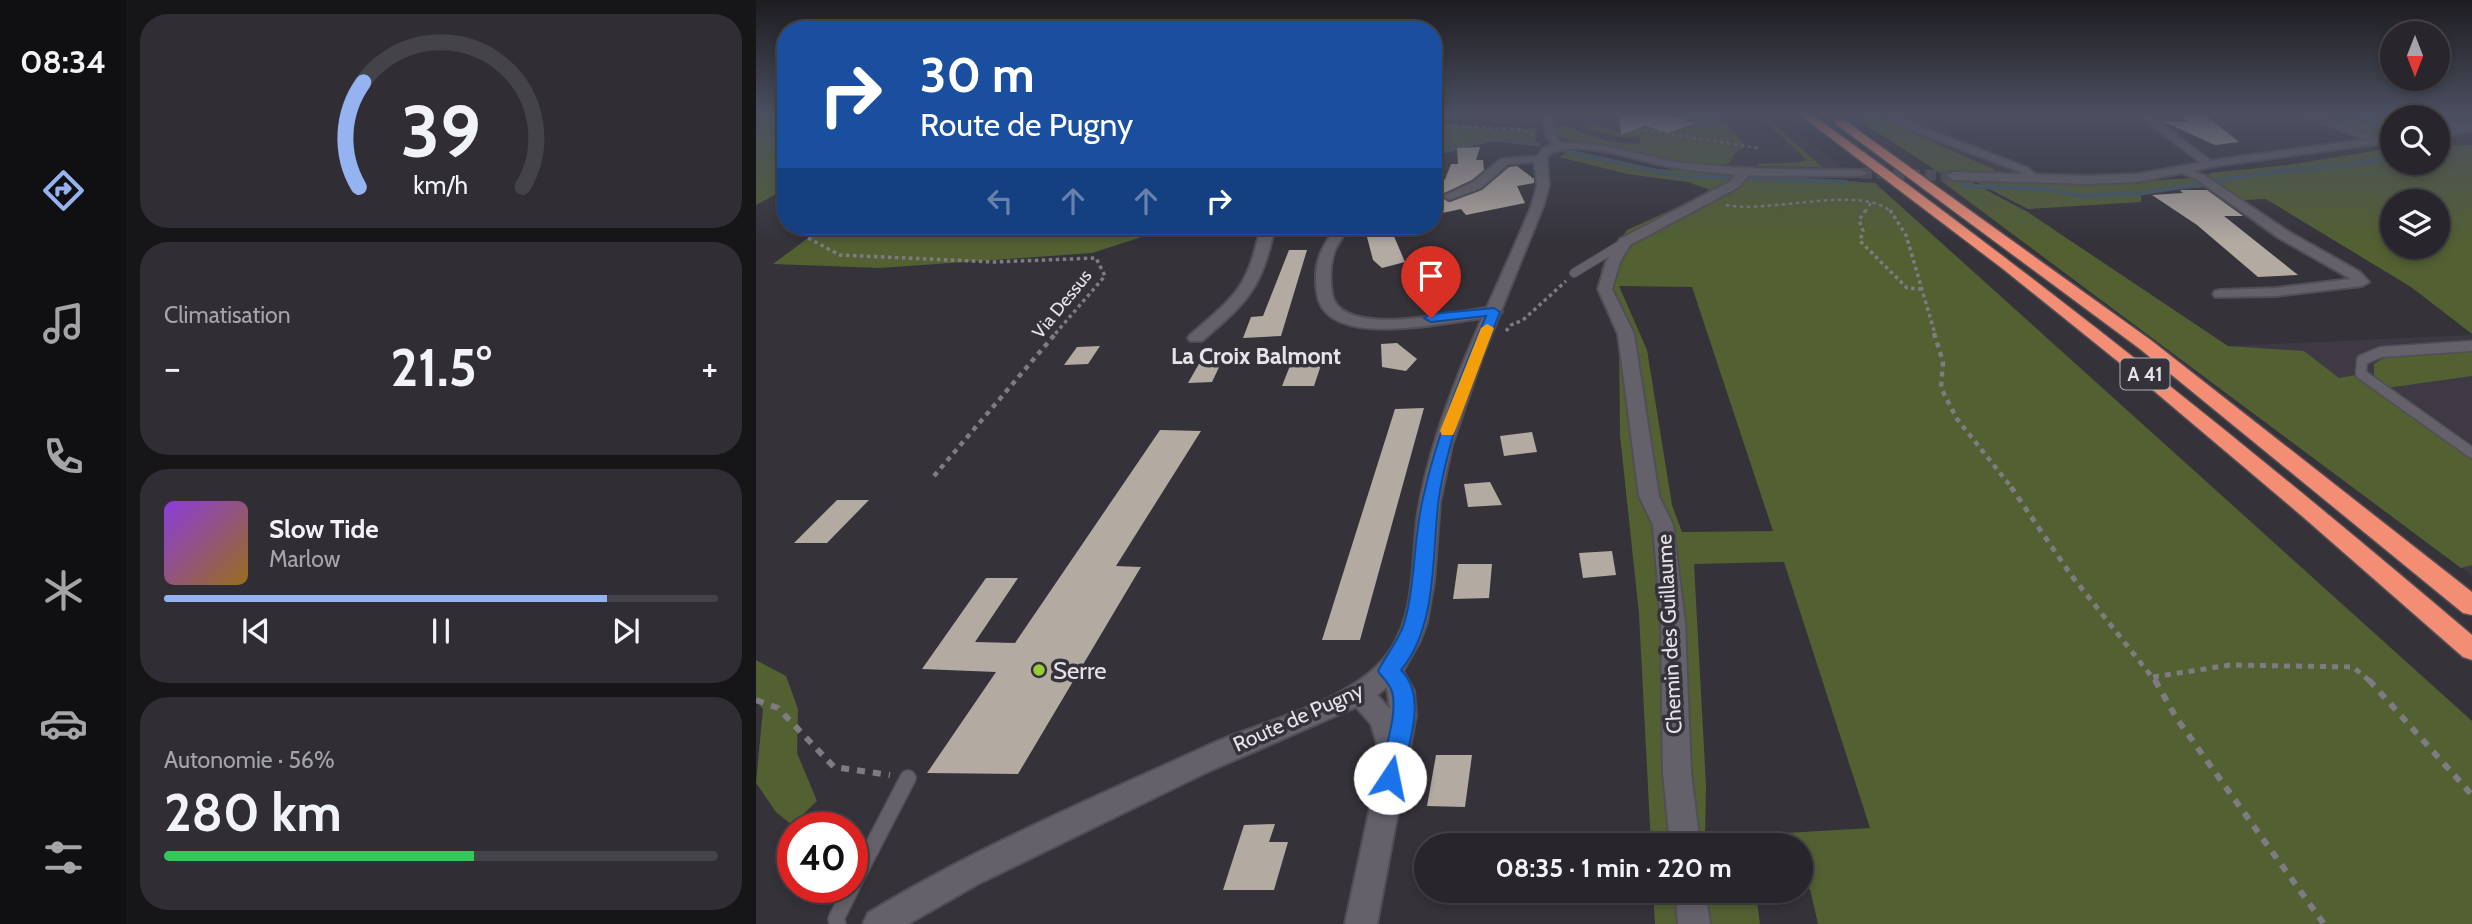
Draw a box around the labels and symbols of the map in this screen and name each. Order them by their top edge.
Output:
north arrow [2380,21,2450,91]
pin [1401,246,1461,318]
street label: Via Dessus [1028,265,1096,343]
district label: La Croix Balmont [1171,342,1341,370]
road number: A 41 [2120,358,2170,390]
street label: Chemin des Guillaume [1651,533,1687,734]
place label: Serre [1053,656,1106,685]
marker: Serre [1031,662,1047,678]
street label: Route de Pugny [1229,677,1367,757]
position arrow [1353,741,1427,815]
speed limit sign: 40 [777,812,868,903]

